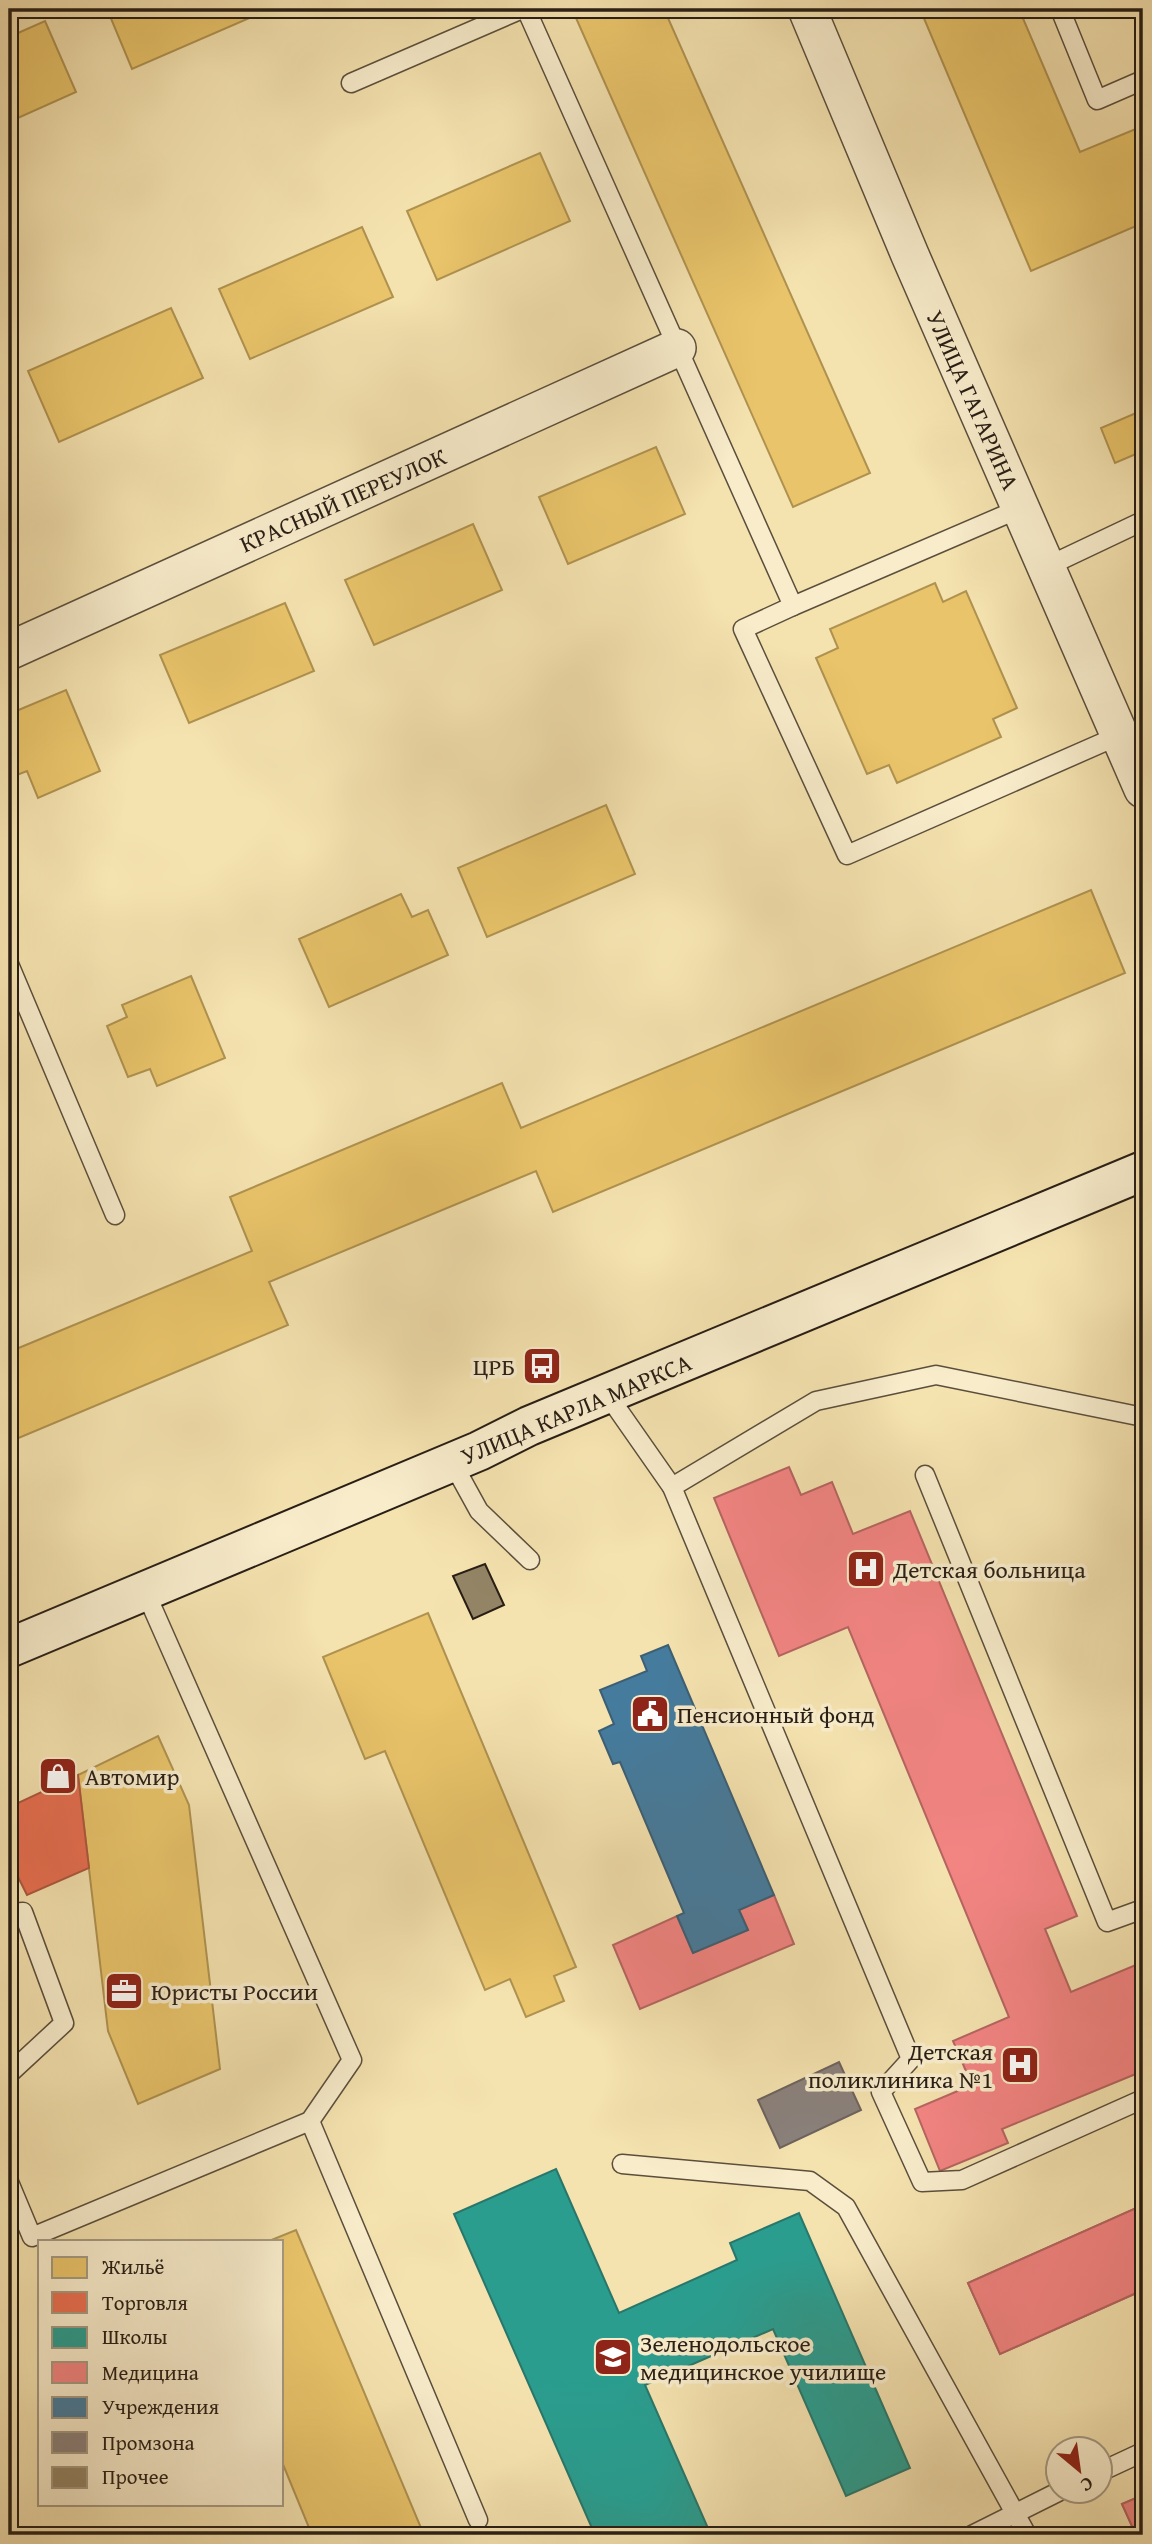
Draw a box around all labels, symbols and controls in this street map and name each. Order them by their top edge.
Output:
street label: УЛИЦА ГАГАРИНА [918,305,1028,496]
street label: КРАСНЫЙ ПЕРЕУЛОК [234,439,452,561]
street label: УЛИЦА КАРЛА МАРКСА [455,1344,697,1473]
bus stop icon: ЦРБ [521,1345,563,1387]
place label: ЦРБ [473,1349,515,1384]
hospital icon: Детская больница [845,1548,887,1590]
place label: Детская больница [892,1552,1086,1587]
public building icon: Пенсионный фонд [629,1693,671,1735]
place label: Пенсионный фонд [677,1697,874,1732]
shop icon: Автомир [37,1755,79,1797]
place label: Автомир [85,1759,180,1794]
office icon: Юристы России [103,1970,145,2012]
place label: Юристы России [151,1974,318,2009]
place label: Детская поликлиника №1 [808,2034,993,2097]
hospital icon: Детская поликлиника №1 [999,2044,1041,2086]
legend [38,2240,284,2506]
text: Жильё [101,2251,165,2282]
text: Торговля [102,2287,188,2318]
text: Школы [102,2321,168,2352]
place label: Зеленодольское медицинское училище [640,2326,886,2389]
school or university icon: Зеленодольское медицинское училище [592,2336,634,2378]
text: Медицина [102,2357,199,2388]
text: Учреждения [102,2391,220,2422]
text: Промзона [102,2427,195,2458]
north arrow [1044,2436,1114,2506]
text: Прочее [102,2461,169,2492]
text: С [1076,2470,1099,2500]

